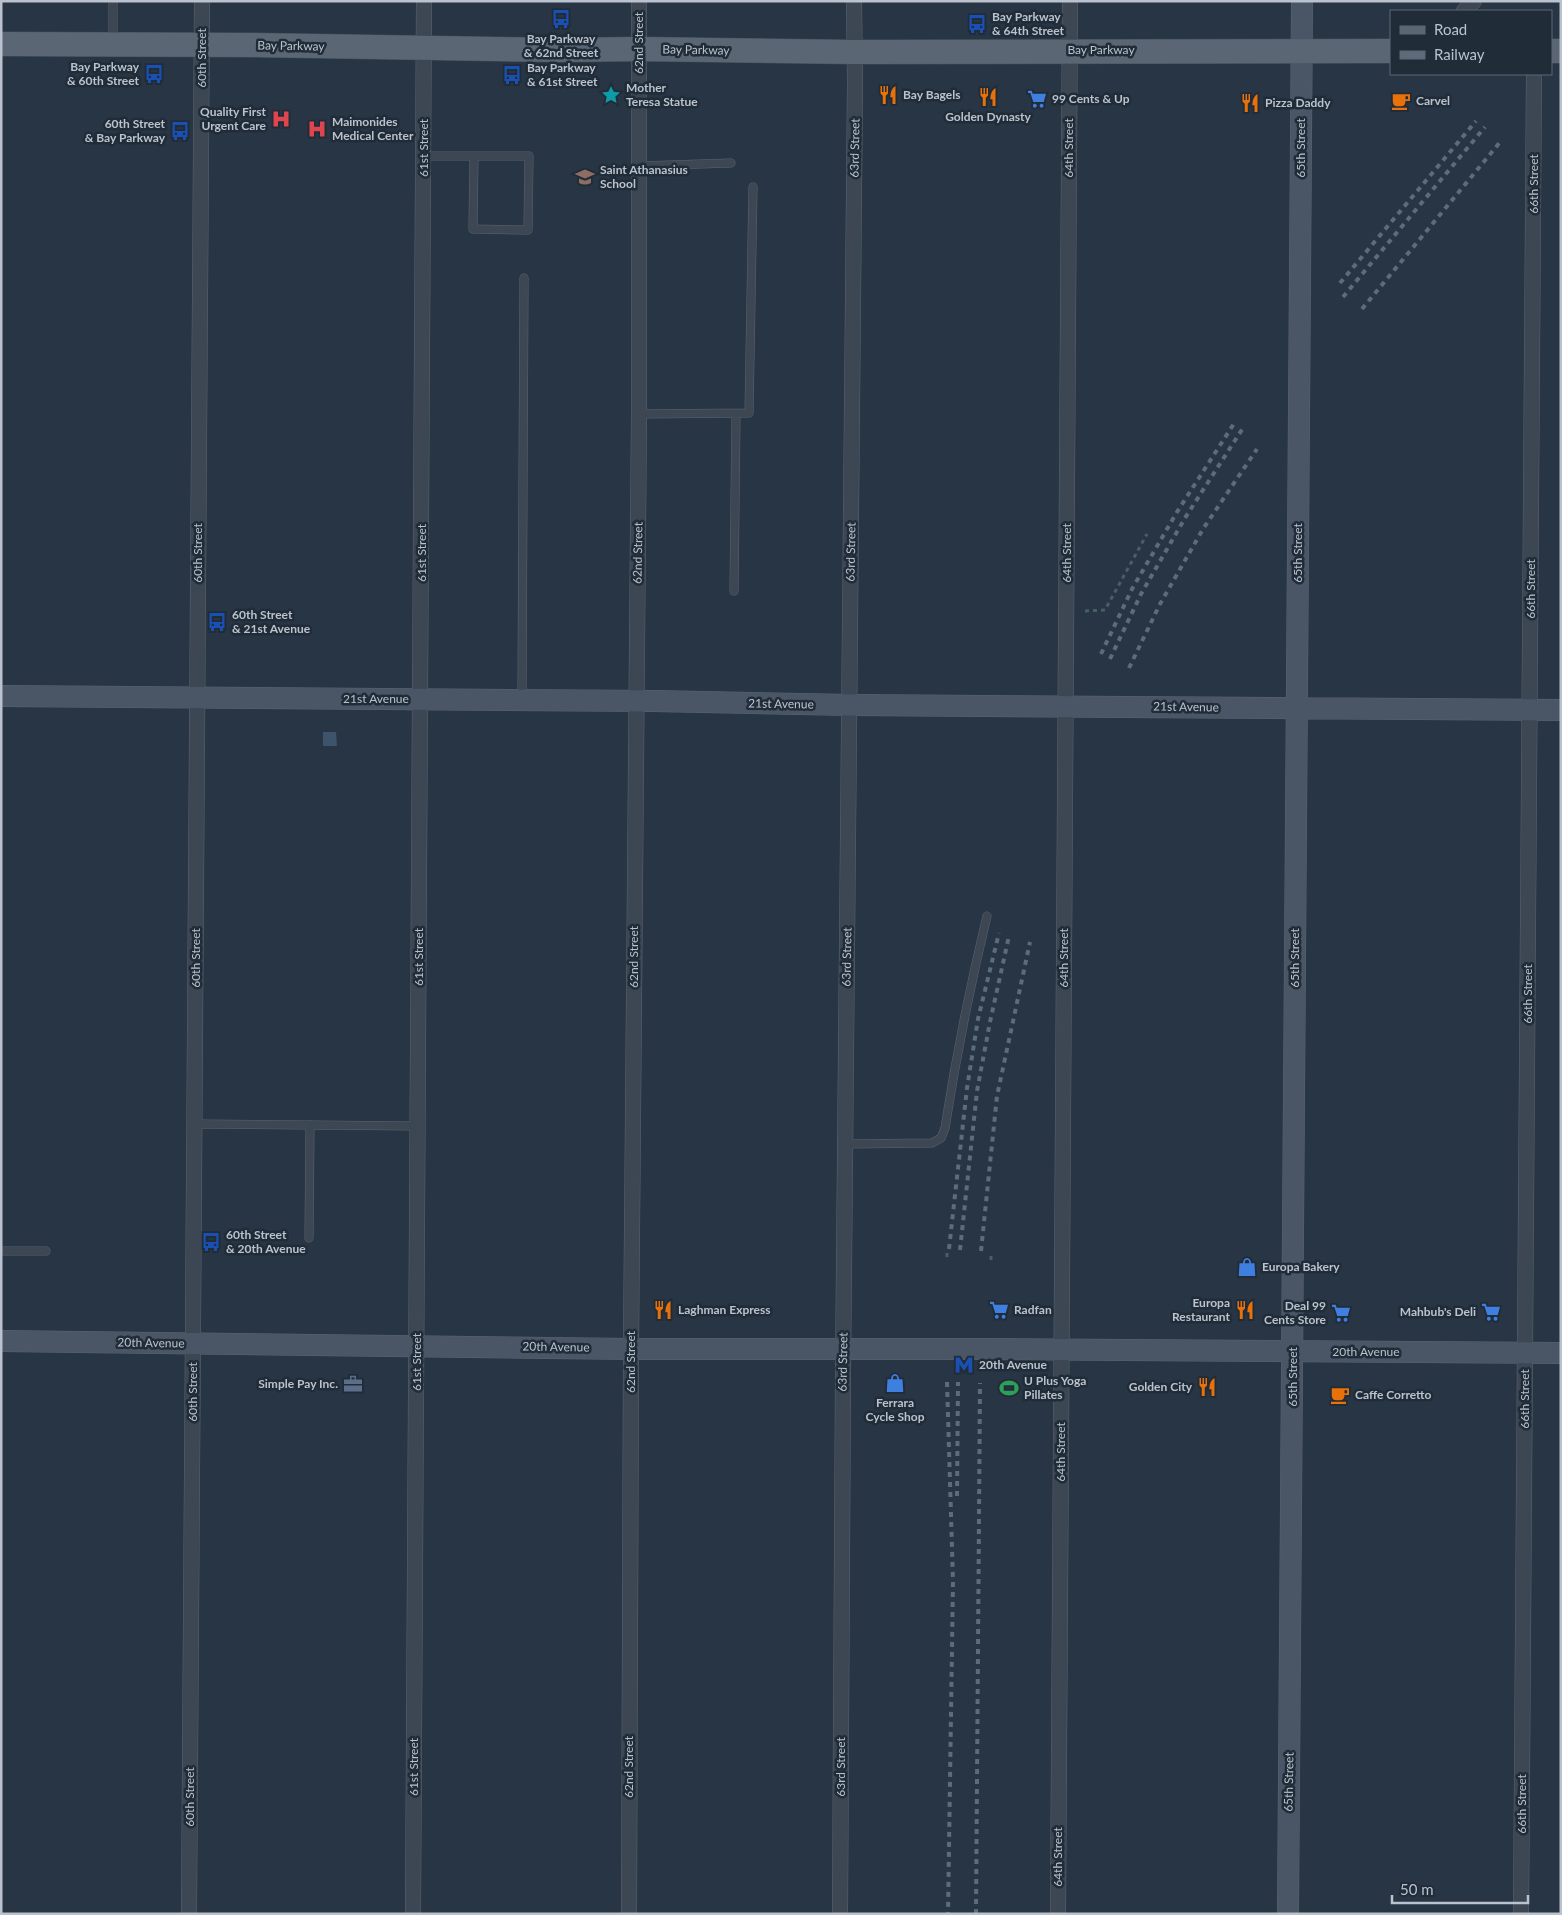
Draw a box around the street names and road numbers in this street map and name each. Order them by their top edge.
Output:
street label: 62nd Street [631,11,646,74]
street label: 60th Street [194,28,209,88]
street label: Bay Parkway [257,37,326,54]
street label: Bay Parkway [662,41,731,58]
street label: Bay Parkway [1067,42,1135,57]
street label: 63rd Street [846,117,863,178]
street label: 61st Street [416,118,431,177]
street label: 64th Street [1061,118,1076,178]
street label: 65th Street [1293,118,1308,178]
street label: 66th Street [1526,154,1541,214]
street label: 62nd Street [629,521,646,584]
street label: 63rd Street [842,521,859,582]
street label: 60th Street [190,523,205,583]
street label: 61st Street [414,523,429,582]
street label: 64th Street [1059,523,1074,583]
street label: 65th Street [1290,523,1305,583]
street label: 66th Street [1523,559,1538,619]
street label: 21st Avenue [343,691,409,706]
street label: 21st Avenue [748,695,814,712]
street label: 21st Avenue [1153,698,1219,715]
street label: 62nd Street [626,925,641,988]
street label: 63rd Street [838,926,855,987]
street label: 61st Street [411,927,426,986]
street label: 60th Street [188,928,203,988]
street label: 64th Street [1056,928,1071,988]
street label: 65th Street [1287,928,1302,988]
street label: 66th Street [1520,964,1535,1024]
street label: 62nd Street [623,1330,638,1393]
street label: 63rd Street [834,1331,851,1392]
street label: 61st Street [409,1332,424,1391]
street label: 20th Avenue [117,1334,185,1351]
street label: 20th Avenue [522,1338,590,1355]
street label: 20th Avenue [1332,1344,1400,1359]
street label: 65th Street [1285,1347,1300,1407]
street label: 60th Street [185,1362,200,1422]
street label: 66th Street [1517,1369,1532,1429]
street label: 64th Street [1053,1422,1068,1482]
street label: 62nd Street [621,1735,636,1798]
street label: 61st Street [406,1737,421,1796]
street label: 63rd Street [833,1737,848,1797]
street label: 65th Street [1280,1751,1297,1812]
street label: 60th Street [182,1767,197,1827]
street label: 66th Street [1514,1774,1529,1834]
street label: 64th Street [1050,1827,1065,1887]

